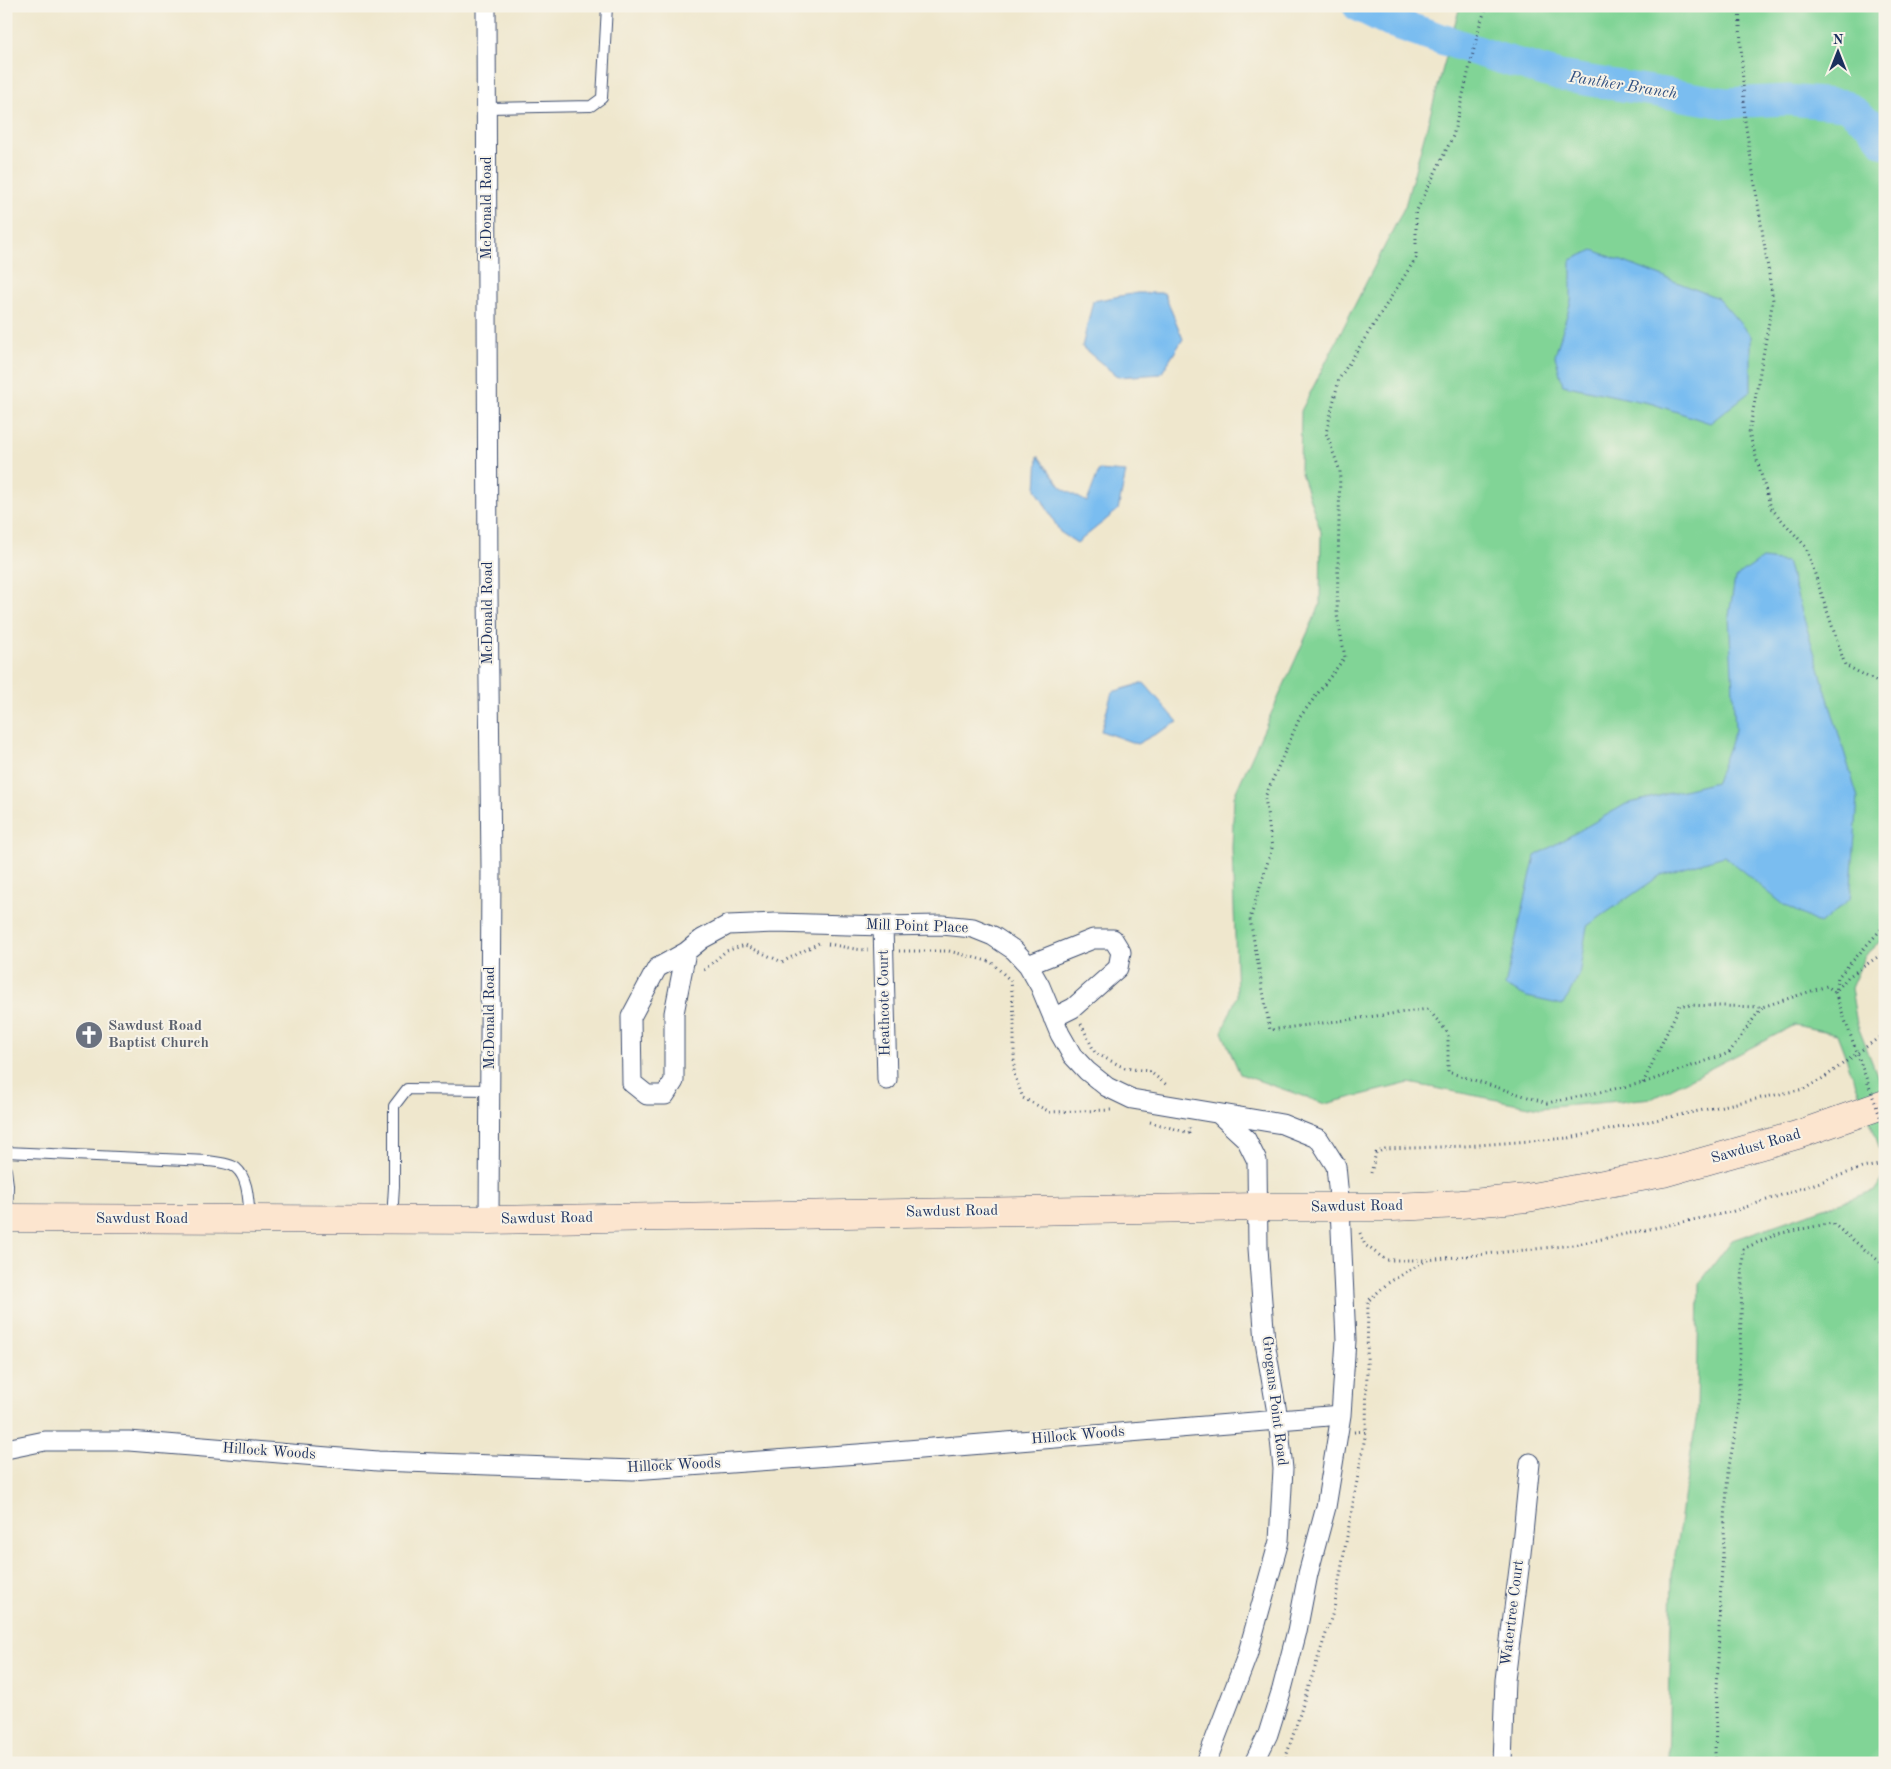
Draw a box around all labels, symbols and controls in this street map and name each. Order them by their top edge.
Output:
north arrow [1814,28,1864,78]
text: N [1833,33,1844,47]
water label: Panther Branch [1567,69,1678,102]
street label: McDonald Road [480,156,495,260]
street label: McDonald Road [481,561,496,665]
street label: Mill Point Place [866,918,969,936]
street label: Heathcote Court [877,949,893,1057]
street label: McDonald Road [483,966,498,1070]
place label: Sawdust Road Baptist Church [108,1019,209,1051]
church icon: Sawdust Road Baptist Church [74,1020,104,1050]
street label: Sawdust Road [1709,1127,1803,1167]
street label: Sawdust Road [1311,1199,1404,1215]
street label: Sawdust Road [906,1204,999,1220]
street label: Sawdust Road [501,1211,594,1227]
street label: Sawdust Road [96,1212,188,1227]
street label: Grogans Point Road [1259,1335,1289,1467]
street label: Hillock Woods [1031,1424,1125,1448]
street label: Hillock Woods [222,1441,316,1463]
street label: Hillock Woods [627,1456,721,1476]
street label: Watertree Court [1499,1559,1527,1667]

